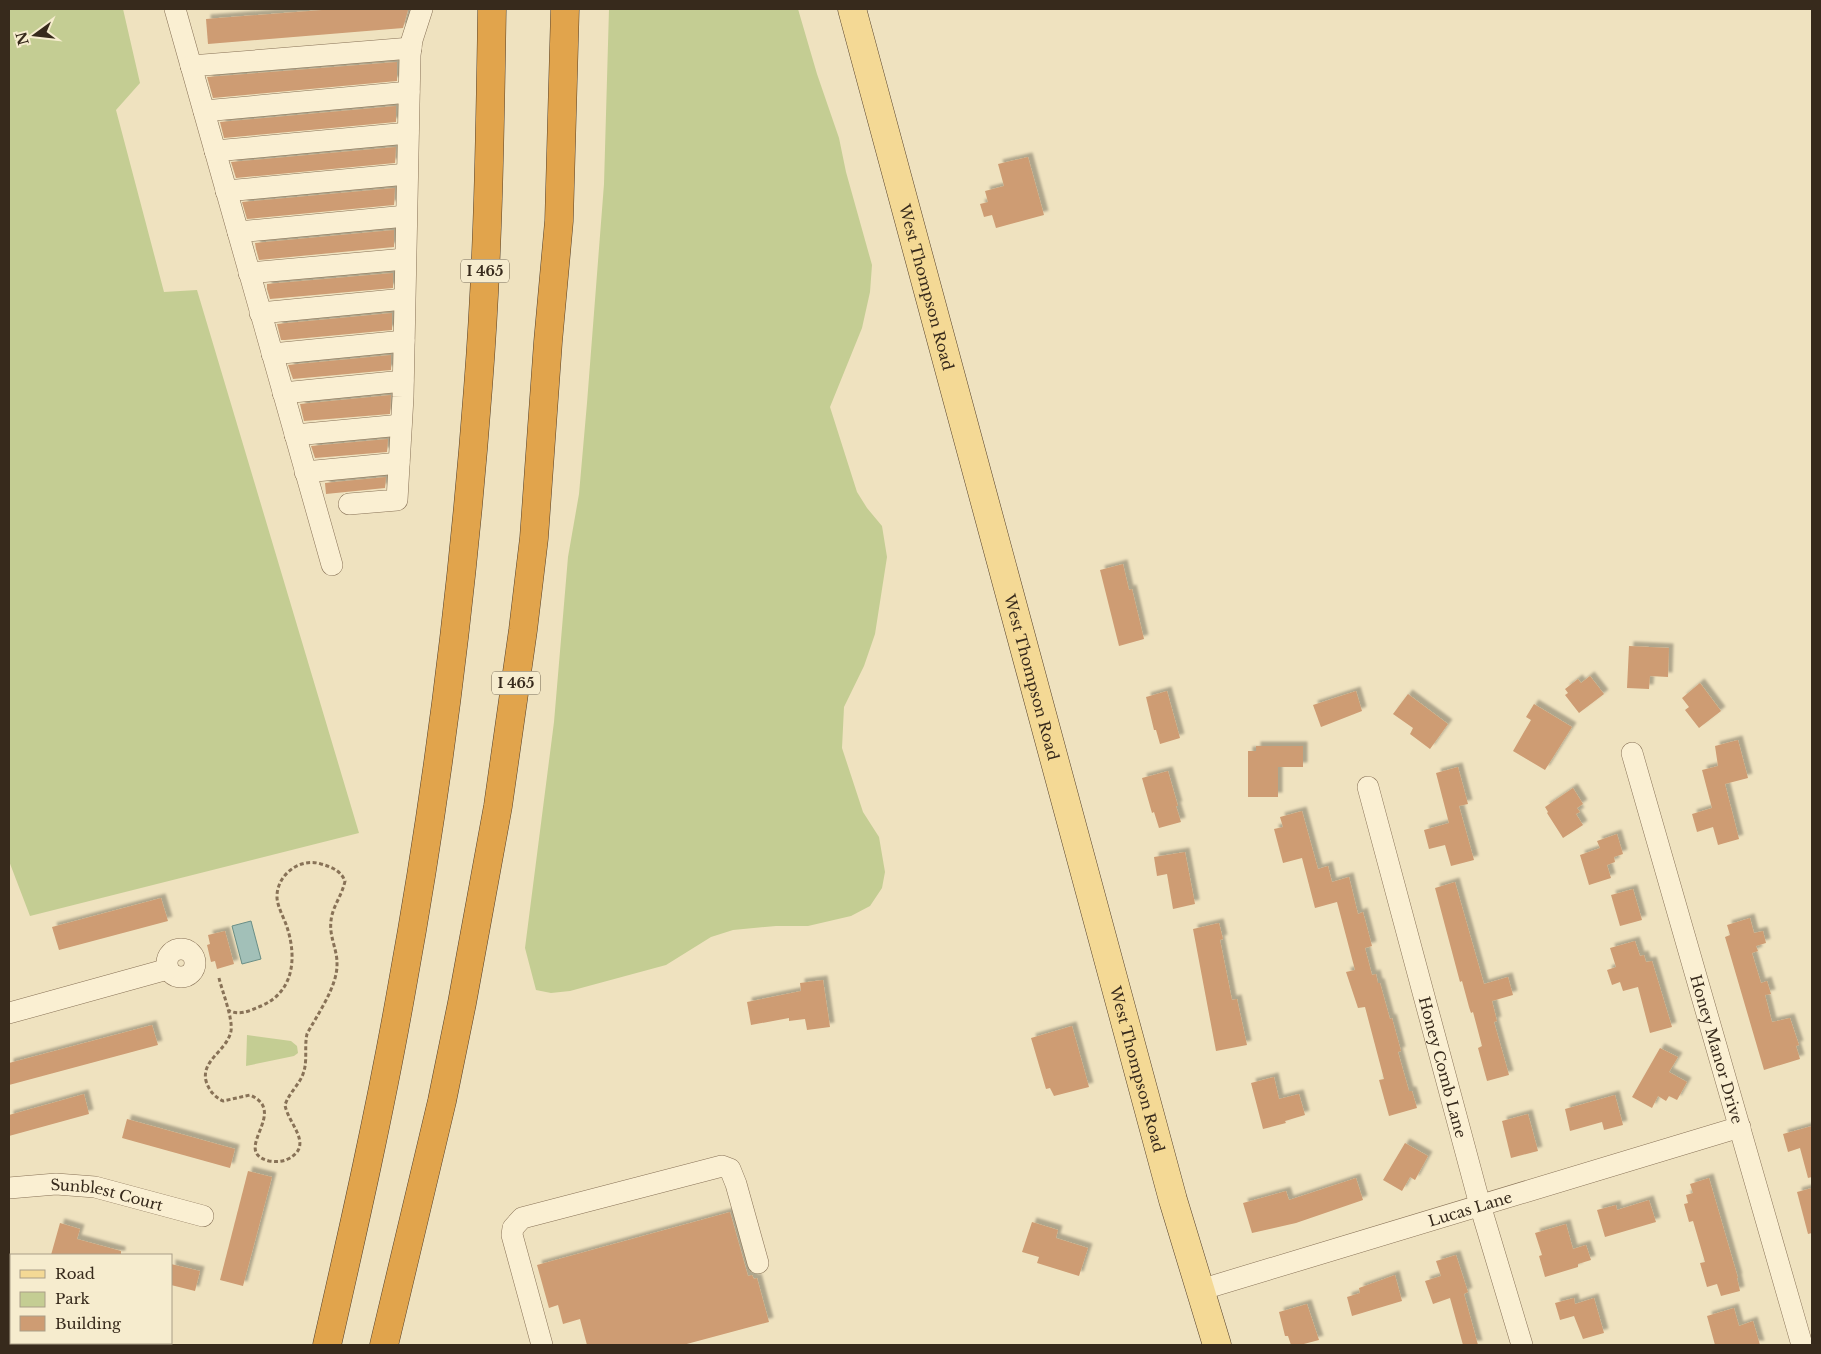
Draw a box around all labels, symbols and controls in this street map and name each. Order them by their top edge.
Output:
north arrow [10,10,60,60]
text: N [12,30,33,47]
street label: West Thompson Road [895,201,958,372]
road number: I 465 [461,260,509,282]
street label: West Thompson Road [1000,591,1064,762]
road number: I 465 [492,671,540,694]
street label: Honey Manor Drive [1687,972,1747,1126]
street label: West Thompson Road [1106,983,1169,1154]
street label: Honey Comb Lane [1415,994,1471,1140]
street label: Sunblest Court [50,1174,166,1214]
street label: Lucas Lane [1426,1187,1514,1230]
legend [10,1254,172,1344]
text: Road [55,1264,95,1283]
text: Park [55,1289,91,1308]
text: Building [55,1314,122,1333]

